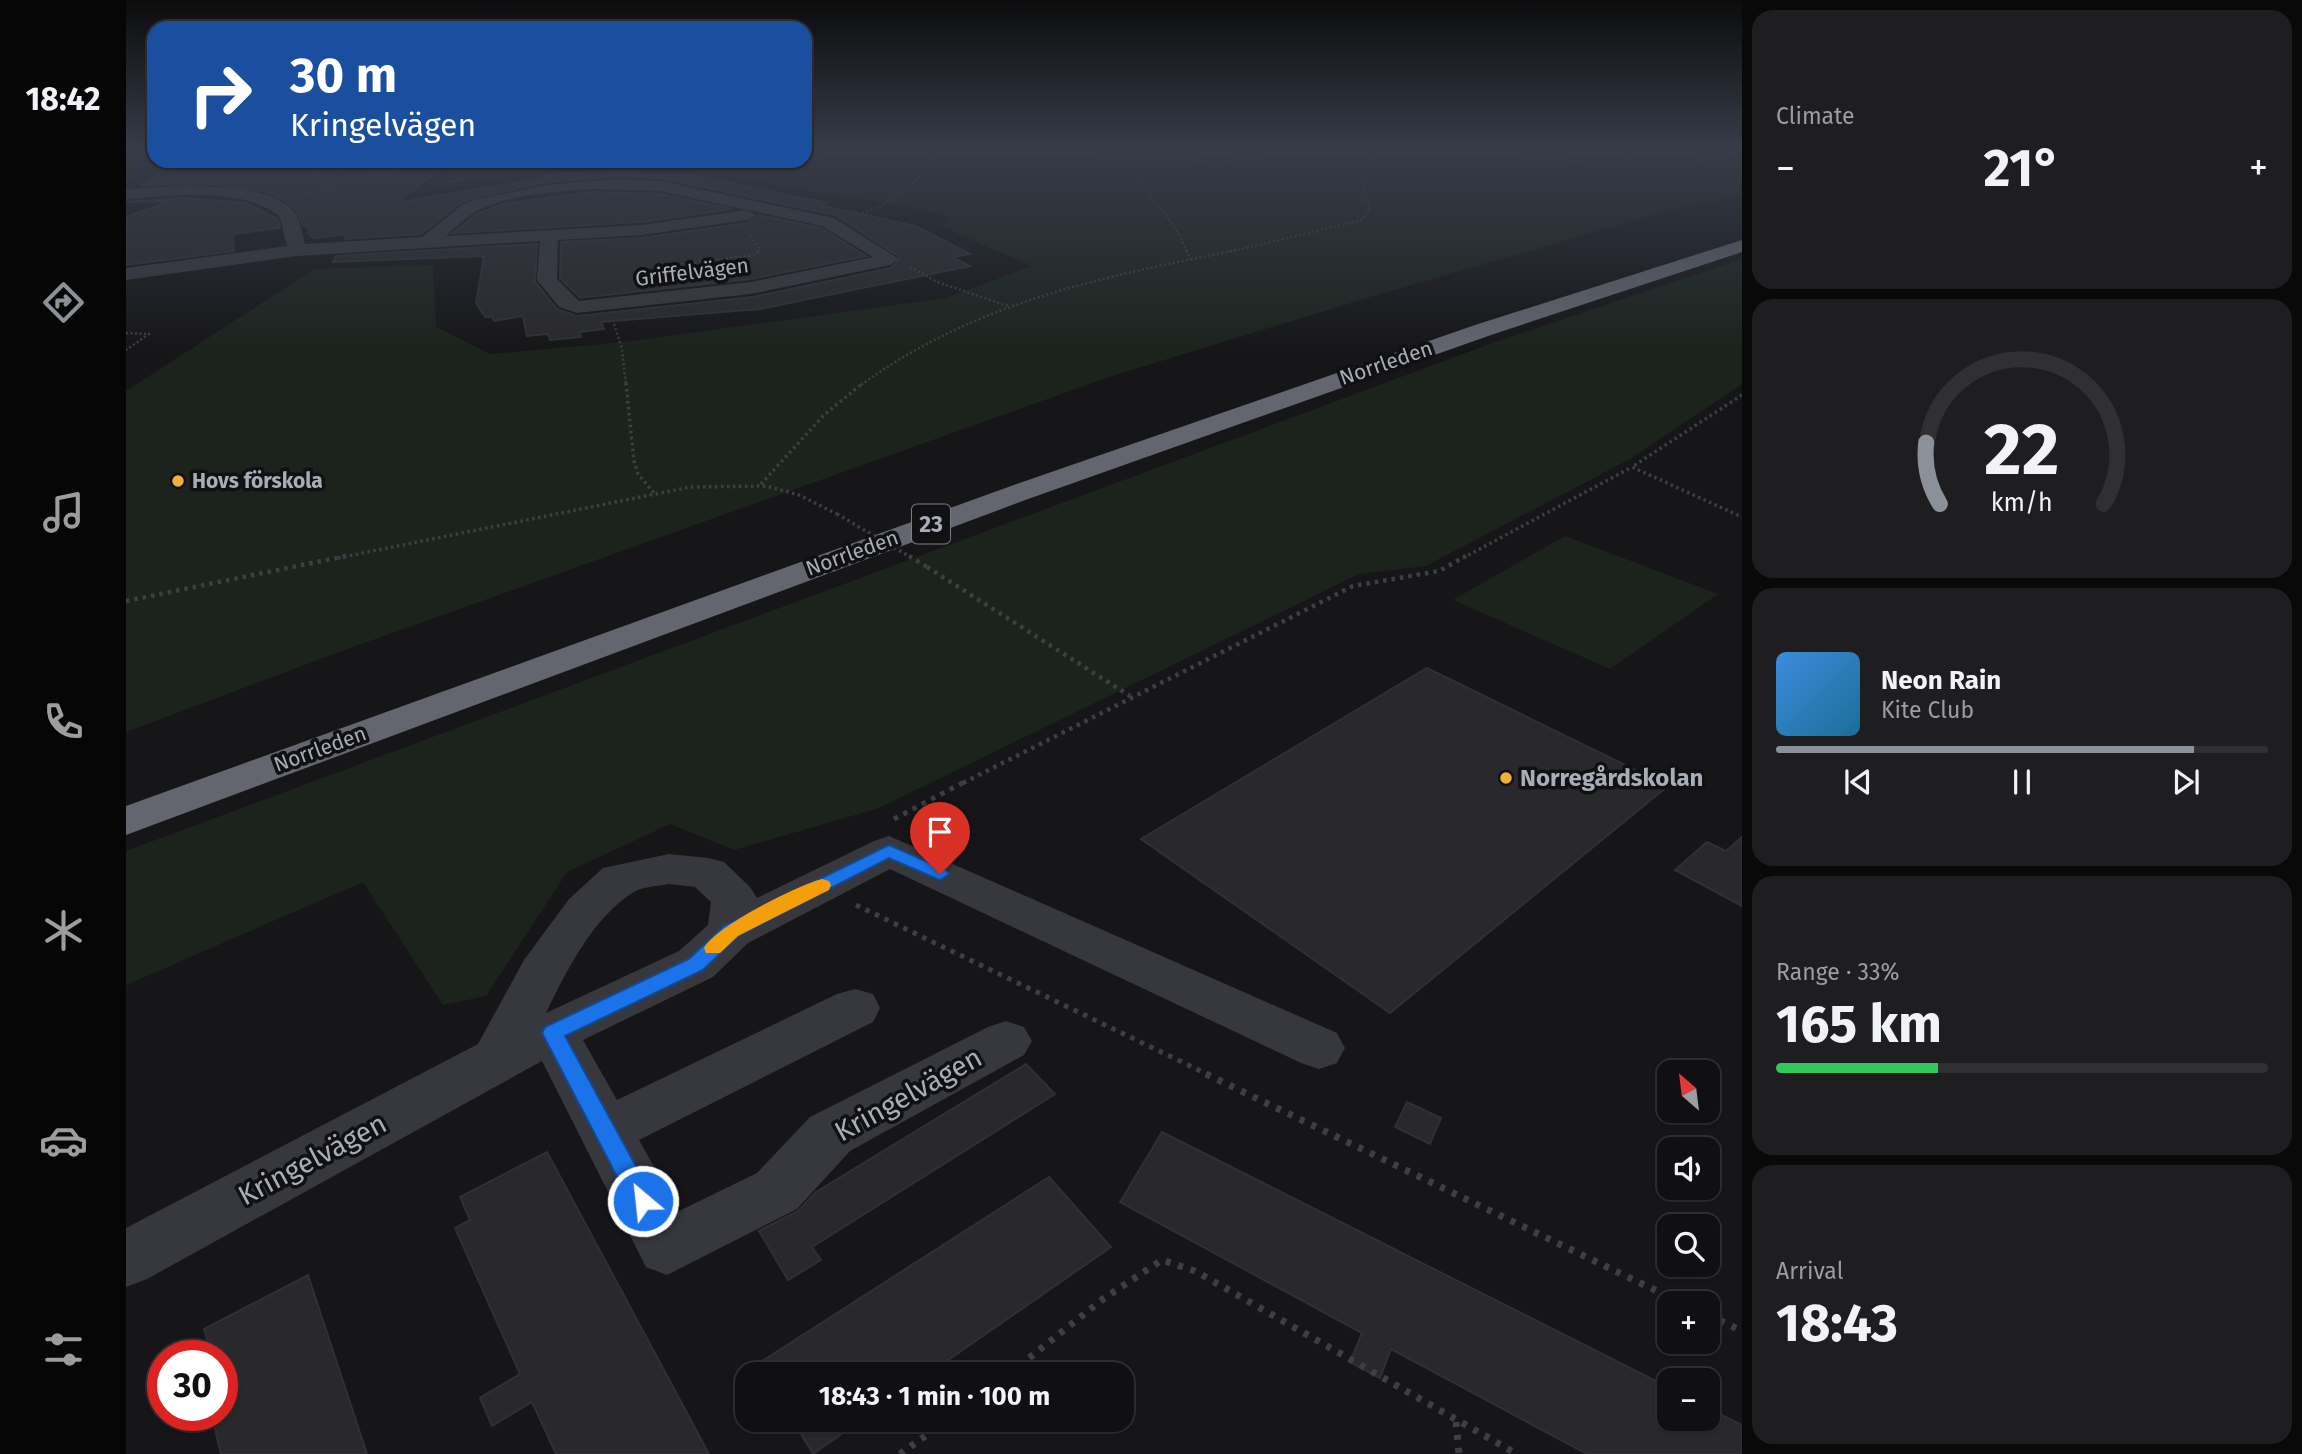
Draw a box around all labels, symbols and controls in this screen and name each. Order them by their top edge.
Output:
text: 30 m [290,46,397,105]
icon: right [175,49,266,140]
text: 18:42 [26,80,100,118]
text: Climate [1776,102,1855,130]
text: Kringelvägen [290,106,476,144]
text: 21° [1984,137,2061,200]
text: − [1776,145,1795,191]
text: + [2249,145,2268,191]
street label: Griffelvägen [634,252,750,292]
icon: directions [39,278,88,327]
street label: Norrleden [1336,335,1436,391]
text: 22 [1984,407,2060,494]
place label: Hovs förskola [192,468,323,494]
marker: Hovs förskola [170,473,186,489]
icon: music [39,488,88,537]
text: km/h [1991,488,2053,518]
road number: 23 [912,504,950,544]
street label: Norrleden [802,524,902,582]
text: Neon Rain [1881,665,2001,696]
text: Kite Club [1881,696,1974,724]
icon: phone [39,697,88,746]
street label: Norrleden [270,720,370,778]
icon: previous [1839,763,1877,801]
icon: pause [2003,763,2041,801]
icon: next [2167,763,2205,801]
place label: Norregårdskolan [1520,764,1703,792]
marker: Norregårdskolan [1498,770,1514,786]
pin [910,802,970,874]
icon: arrive [921,813,959,851]
icon: climate [39,906,88,955]
text: Range · 33% [1776,958,1899,986]
text: 165 km [1776,993,1942,1056]
street label: Kringelvägen [829,1041,988,1148]
north arrow [1657,1060,1720,1124]
map controls [1657,1060,1720,1431]
street label: Kringelvägen [233,1107,392,1212]
icon: car [39,1116,88,1165]
button: sound [1657,1137,1720,1200]
position arrow [606,1164,680,1238]
button: search [1657,1214,1720,1277]
text: Arrival [1776,1257,1843,1285]
button: + [1657,1291,1720,1354]
text: 18:43 [1776,1292,1898,1355]
icon: filters [39,1325,88,1374]
speed limit sign: 30 [147,1340,238,1431]
button: − [1657,1368,1720,1431]
text: 18:43 · 1 min · 100 m [819,1381,1050,1412]

